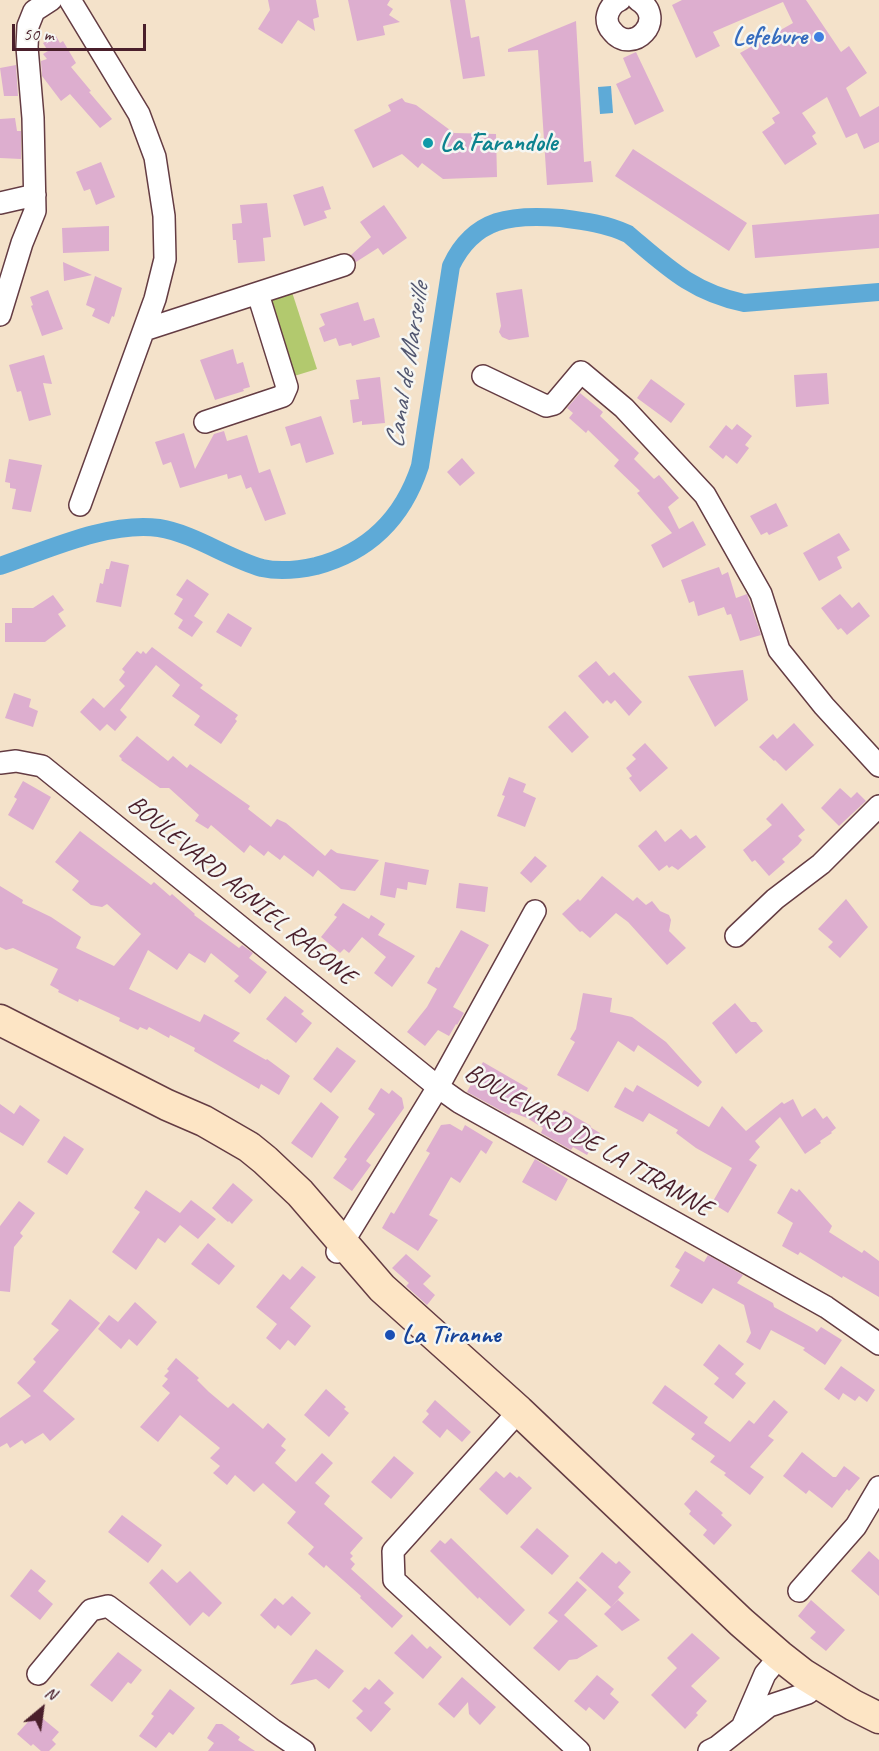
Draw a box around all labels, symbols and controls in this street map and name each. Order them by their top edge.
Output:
scale bar [15,12,148,50]
place label: Lefebvre [733,21,807,53]
text: 50 m [23,23,54,45]
marker: Lefebvre [812,30,826,44]
place label: La Farandole [440,127,557,159]
marker: La Farandole [421,136,435,150]
water label: Canal de Marseille [379,281,437,451]
street label: BOULEVARD AGNIEL RAGONE [120,789,362,993]
street label: BOULEVARD DE LA TIRANNE [459,1057,717,1225]
place label: La Tiranne [402,1319,501,1351]
marker: La Tiranne [383,1328,397,1342]
north arrow [12,1679,72,1739]
text: N [42,1682,60,1704]

